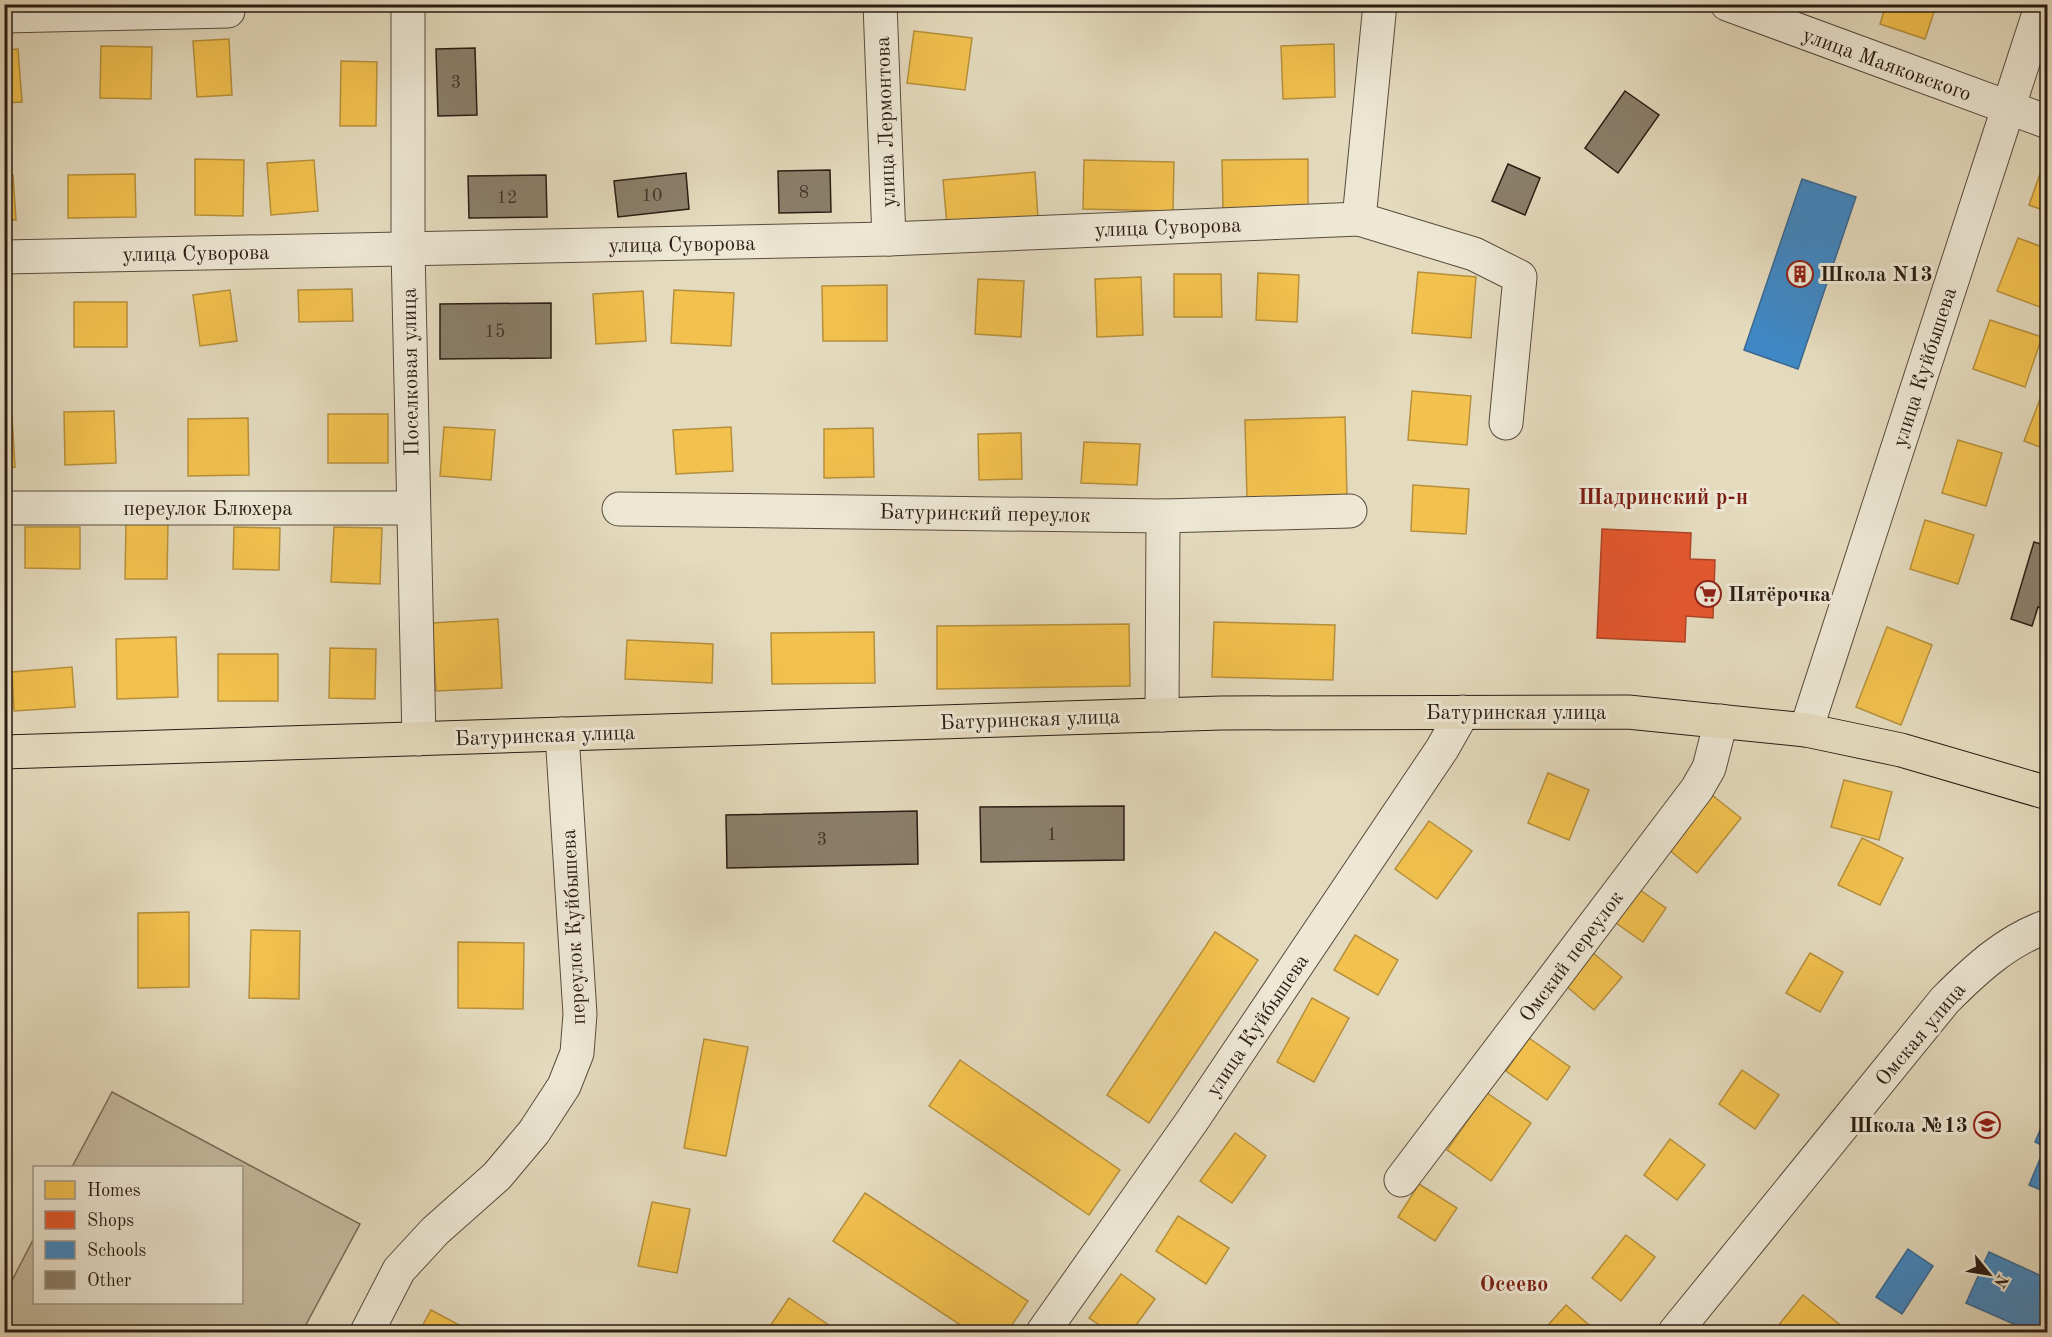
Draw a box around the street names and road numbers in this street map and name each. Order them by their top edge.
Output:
street label: улица Маяковского [1799,25,1974,106]
street label: улица Лермонтова [873,36,900,208]
street label: улица Суворова [1094,215,1242,242]
street label: улица Суворова [608,234,756,257]
street label: улица Суворова [122,243,270,266]
street label: улица Куйбышева [1890,285,1961,450]
street label: Поселковая улица [400,288,423,456]
street label: переулок Блюхера [123,499,293,520]
street label: Батуринский переулок [879,502,1091,527]
street label: Батуринская улица [1426,703,1606,724]
street label: Батуринская улица [939,707,1121,734]
street label: Батуринская улица [454,723,636,750]
street label: переулок Куйбышева [559,828,590,1025]
street label: Омский переулок [1516,887,1628,1026]
street label: улица Куйбышева [1203,951,1314,1101]
street label: Омская улица [1872,979,1970,1091]

